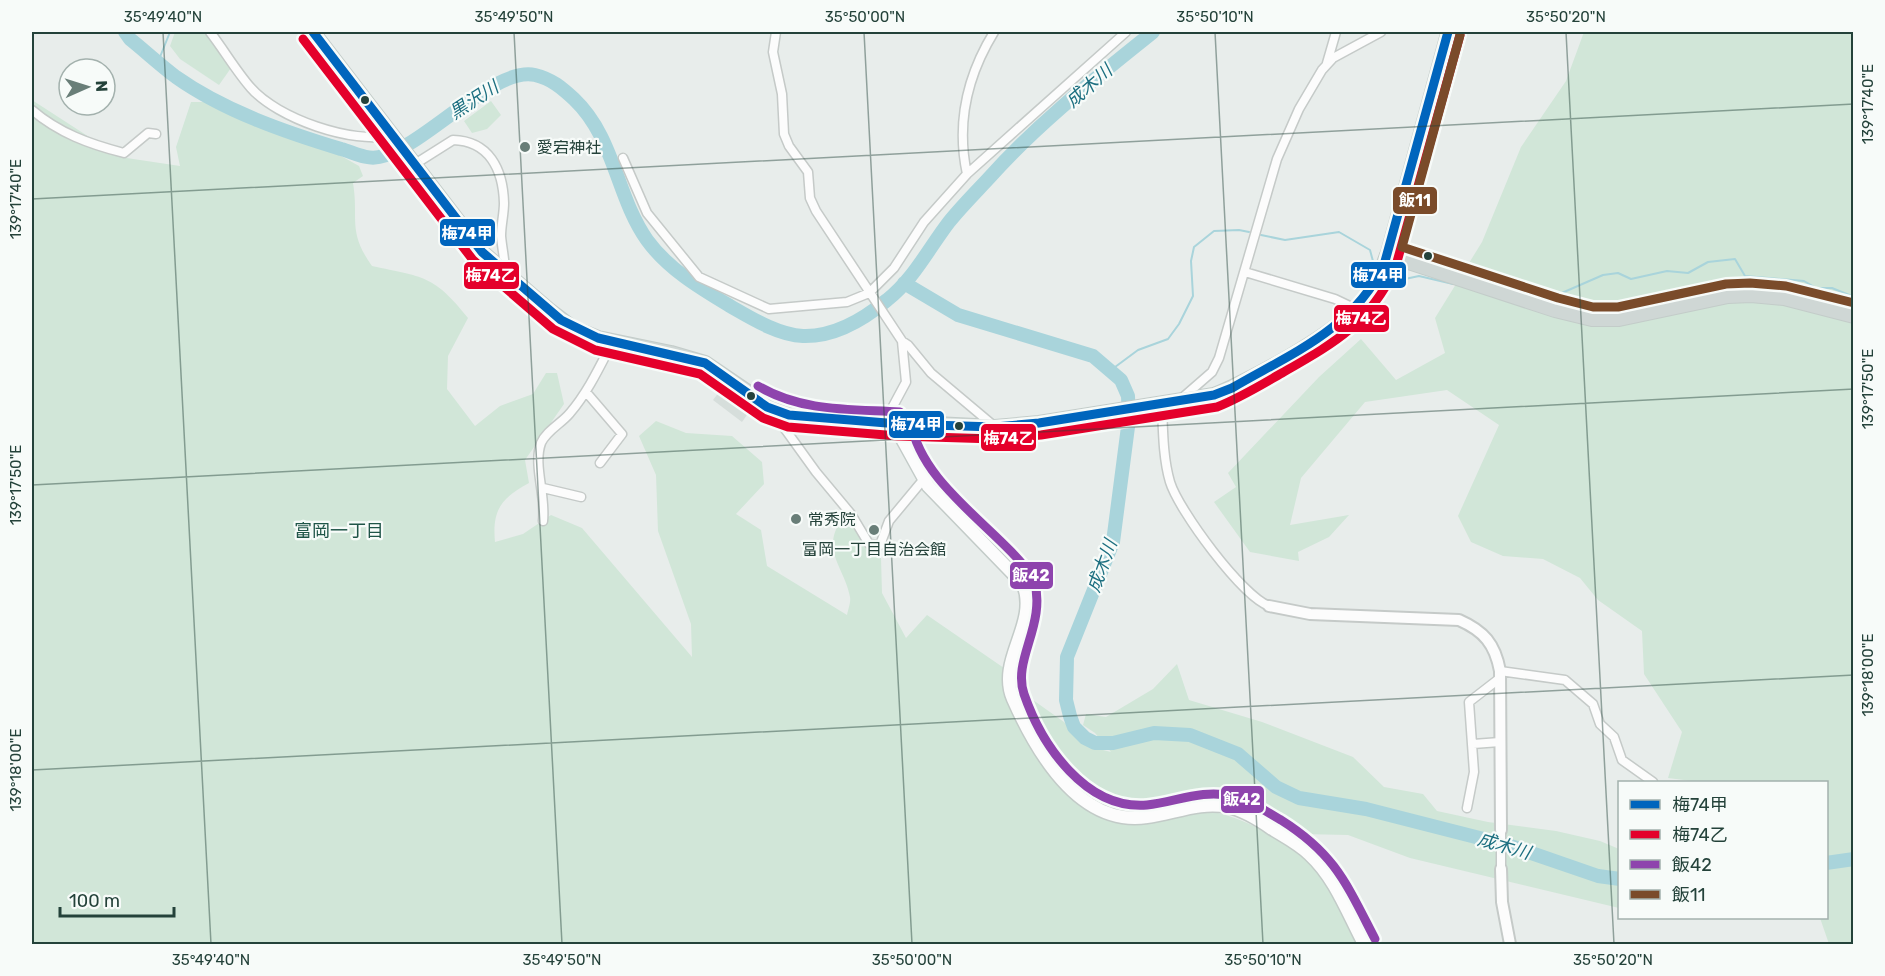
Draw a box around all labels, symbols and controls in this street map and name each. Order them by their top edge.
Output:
text: 35°49'40"N [124,8,202,26]
text: 35°49'50"N [475,8,553,26]
text: 35°50'00"N [825,8,905,26]
text: 35°50'10"N [1176,8,1254,26]
text: 35°50'20"N [1526,8,1606,26]
north arrow [57,57,117,117]
water label: 成木川 [1061,59,1118,112]
text: 139°17'40"E [1859,64,1877,144]
water label: 黒沢川 [445,75,504,124]
text: N [92,80,111,92]
unlabelled marker [359,94,371,106]
place label: 愛宕神社 [537,138,601,157]
marker: 愛宕神社 [518,140,532,154]
text: 139°17'40"E [7,159,25,239]
line badge: 飯11 [1392,186,1438,215]
text: 飯11 [1398,191,1431,210]
line badge: 梅74甲 [439,218,496,247]
text: 梅74甲 [441,224,493,243]
unlabelled marker [1422,250,1434,262]
line badge: 梅74乙 [463,261,520,290]
line badge: 梅74甲 [1350,261,1407,289]
text: 梅74乙 [465,266,517,285]
text: 梅74甲 [1352,266,1404,285]
line badge: 梅74乙 [1333,304,1390,333]
text: 梅74乙 [1335,309,1387,328]
text: 139°17'50"E [1859,349,1877,429]
unlabelled marker [745,390,757,402]
line badge: 梅74甲 [888,410,945,439]
text: 梅74甲 [890,415,942,434]
unlabelled marker [953,420,965,432]
line badge: 梅74乙 [980,423,1037,452]
text: 梅74乙 [983,429,1035,448]
text: 139°17'50"E [7,445,25,525]
place label: 常秀院 [808,510,856,529]
marker: 常秀院 [789,512,803,526]
district label: 富岡一丁目 [294,520,384,542]
marker: 富岡一丁目自治会館 [867,523,881,537]
water label: 成木川 [1082,535,1122,595]
place label: 富岡一丁目自治会館 [802,540,946,559]
line badge: 飯42 [1009,561,1054,590]
text: 飯42 [1011,566,1050,585]
text: 139°18'00"E [1859,633,1877,717]
text: 139°18'00"E [7,728,25,812]
legend [1618,781,1828,919]
line badge: 飯42 [1220,785,1265,814]
text: 飯42 [1222,790,1261,809]
text: 梅74甲 [1672,794,1728,816]
text: 梅74乙 [1672,824,1728,846]
water label: 成木川 [1475,828,1535,865]
text: 飯42 [1672,854,1712,876]
scale bar [60,880,174,918]
text: 飯11 [1672,884,1705,906]
text: 100 m [69,890,120,912]
text: 35°49'40"N [172,951,250,969]
text: 35°49'50"N [523,951,601,969]
text: 35°50'00"N [872,951,952,969]
text: 35°50'10"N [1224,951,1302,969]
text: 35°50'20"N [1573,951,1653,969]

